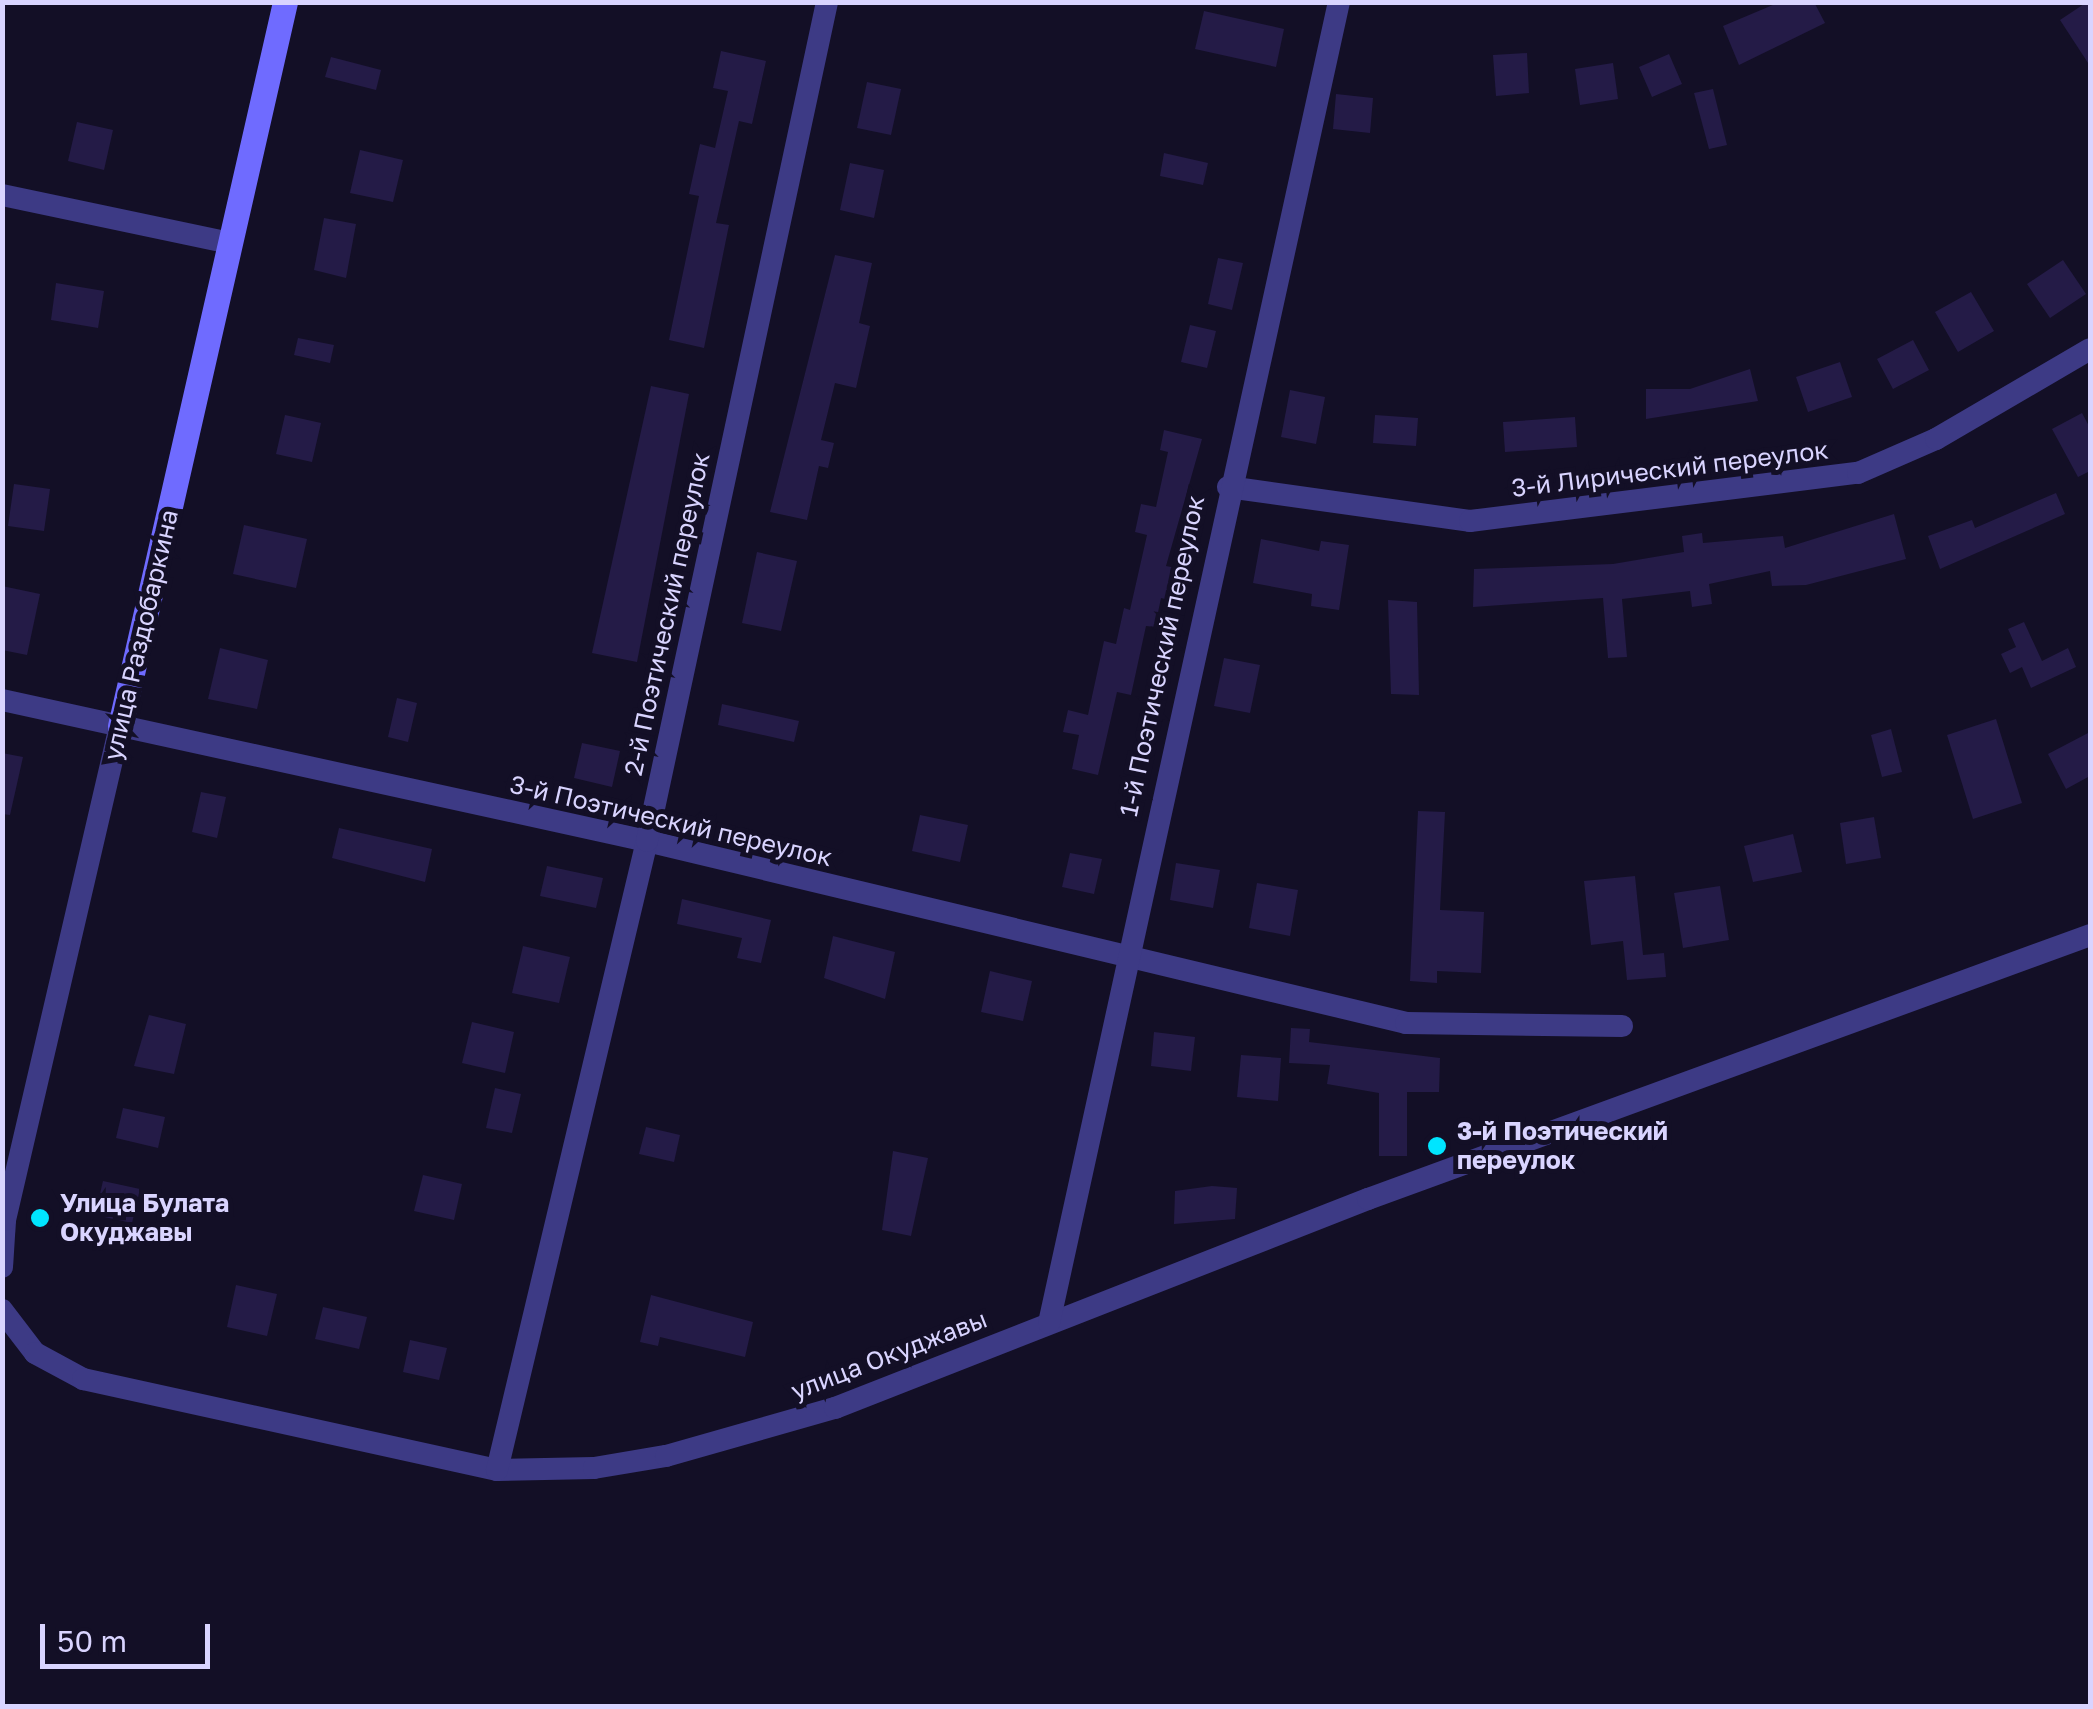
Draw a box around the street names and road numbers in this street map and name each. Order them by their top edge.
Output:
street label: 3-й Лирический переулок [1510,435,1830,503]
street label: 2-й Поэтический переулок [618,450,716,778]
street label: 1-й Поэтический переулок [1113,493,1211,819]
street label: улица Раздобаркина [98,507,184,763]
street label: 3-й Поэтический переулок [507,769,835,873]
street label: улица Окуджавы [787,1304,991,1406]

